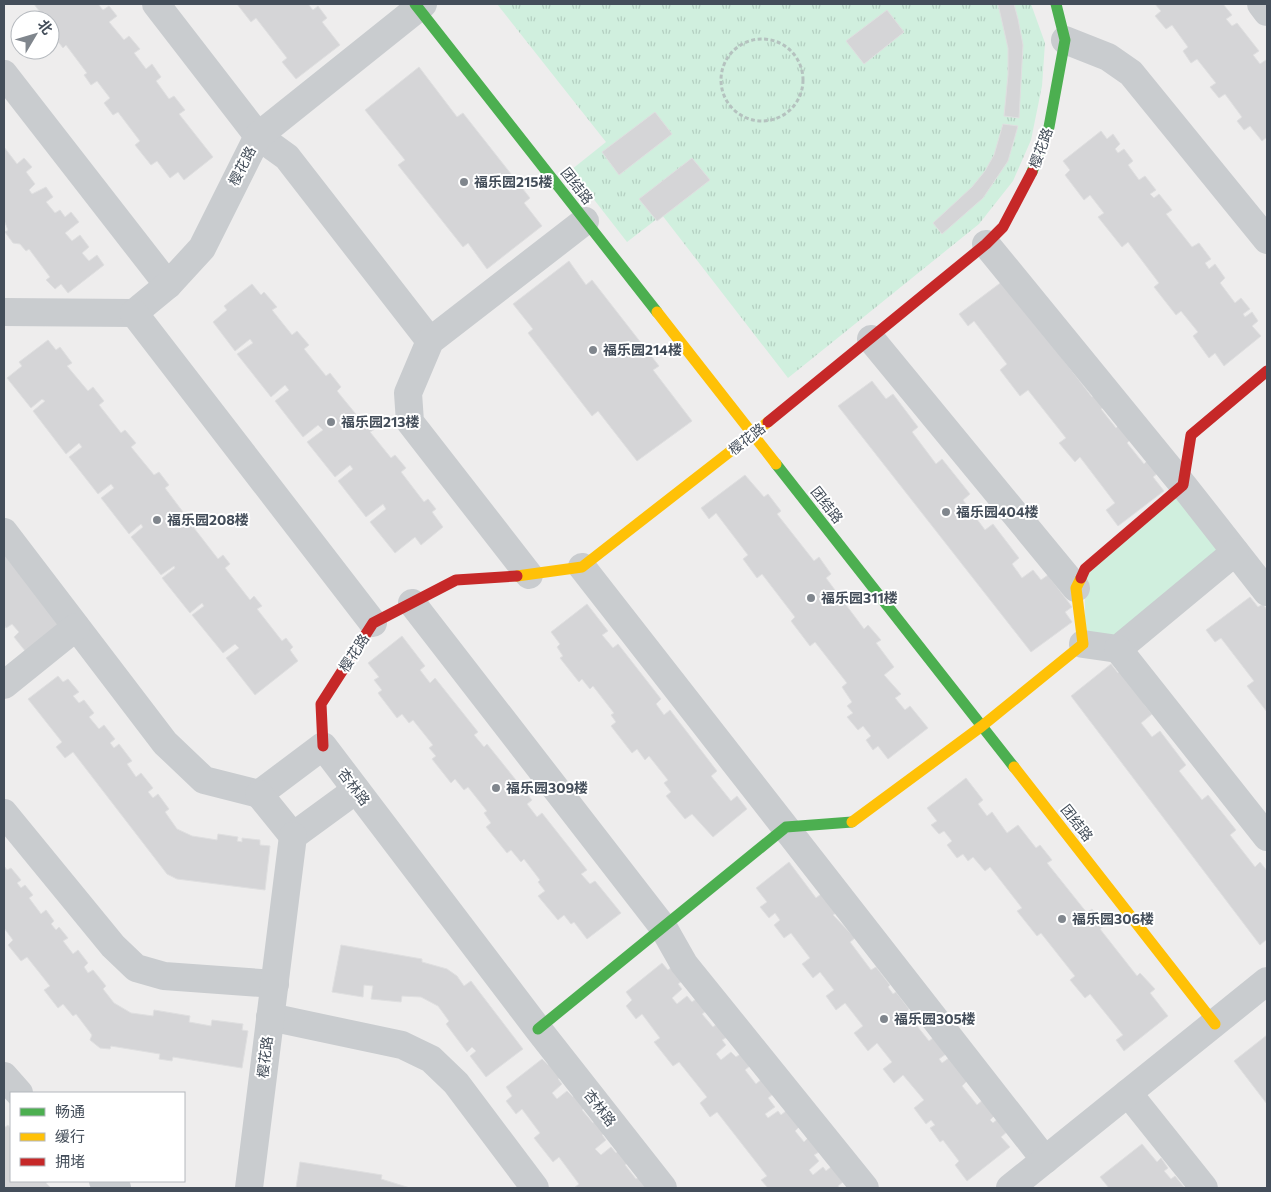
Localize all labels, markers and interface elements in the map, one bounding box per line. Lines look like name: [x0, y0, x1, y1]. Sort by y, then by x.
north arrow: [10, 10, 60, 60]
text: 北: [35, 16, 57, 37]
street label: 樱花路: [1025, 125, 1056, 170]
street label: 樱花路: [224, 143, 259, 188]
street label: 团结路: [558, 164, 597, 207]
place label: 福乐园215楼: [474, 173, 552, 190]
marker: 福乐园215楼: [458, 176, 470, 188]
place label: 福乐园214楼: [603, 341, 682, 358]
marker: 福乐园214楼: [587, 344, 599, 356]
place label: 福乐园213楼: [341, 413, 419, 430]
marker: 福乐园213楼: [325, 416, 337, 428]
street label: 樱花路: [725, 419, 768, 458]
street label: 团结路: [808, 483, 847, 526]
place label: 福乐园404楼: [956, 503, 1038, 520]
marker: 福乐园404楼: [940, 506, 952, 518]
place label: 福乐园208楼: [167, 511, 249, 528]
marker: 福乐园208楼: [151, 514, 163, 526]
place label: 福乐园311楼: [821, 589, 898, 606]
marker: 福乐园311楼: [805, 592, 817, 604]
street label: 樱花路: [335, 630, 372, 675]
street label: 杏林路: [335, 765, 374, 809]
place label: 福乐园309楼: [506, 779, 588, 796]
marker: 福乐园309楼: [490, 782, 502, 794]
street label: 团结路: [1058, 801, 1097, 844]
place label: 福乐园306楼: [1072, 910, 1154, 927]
marker: 福乐园306楼: [1056, 913, 1068, 925]
place label: 福乐园305楼: [894, 1010, 976, 1027]
marker: 福乐园305楼: [878, 1013, 890, 1025]
street label: 樱花路: [254, 1035, 275, 1079]
street label: 杏林路: [581, 1086, 620, 1129]
legend: [10, 1092, 185, 1182]
text: 畅通: [55, 1102, 85, 1120]
text: 缓行: [55, 1127, 85, 1145]
text: 拥堵: [55, 1152, 85, 1170]

